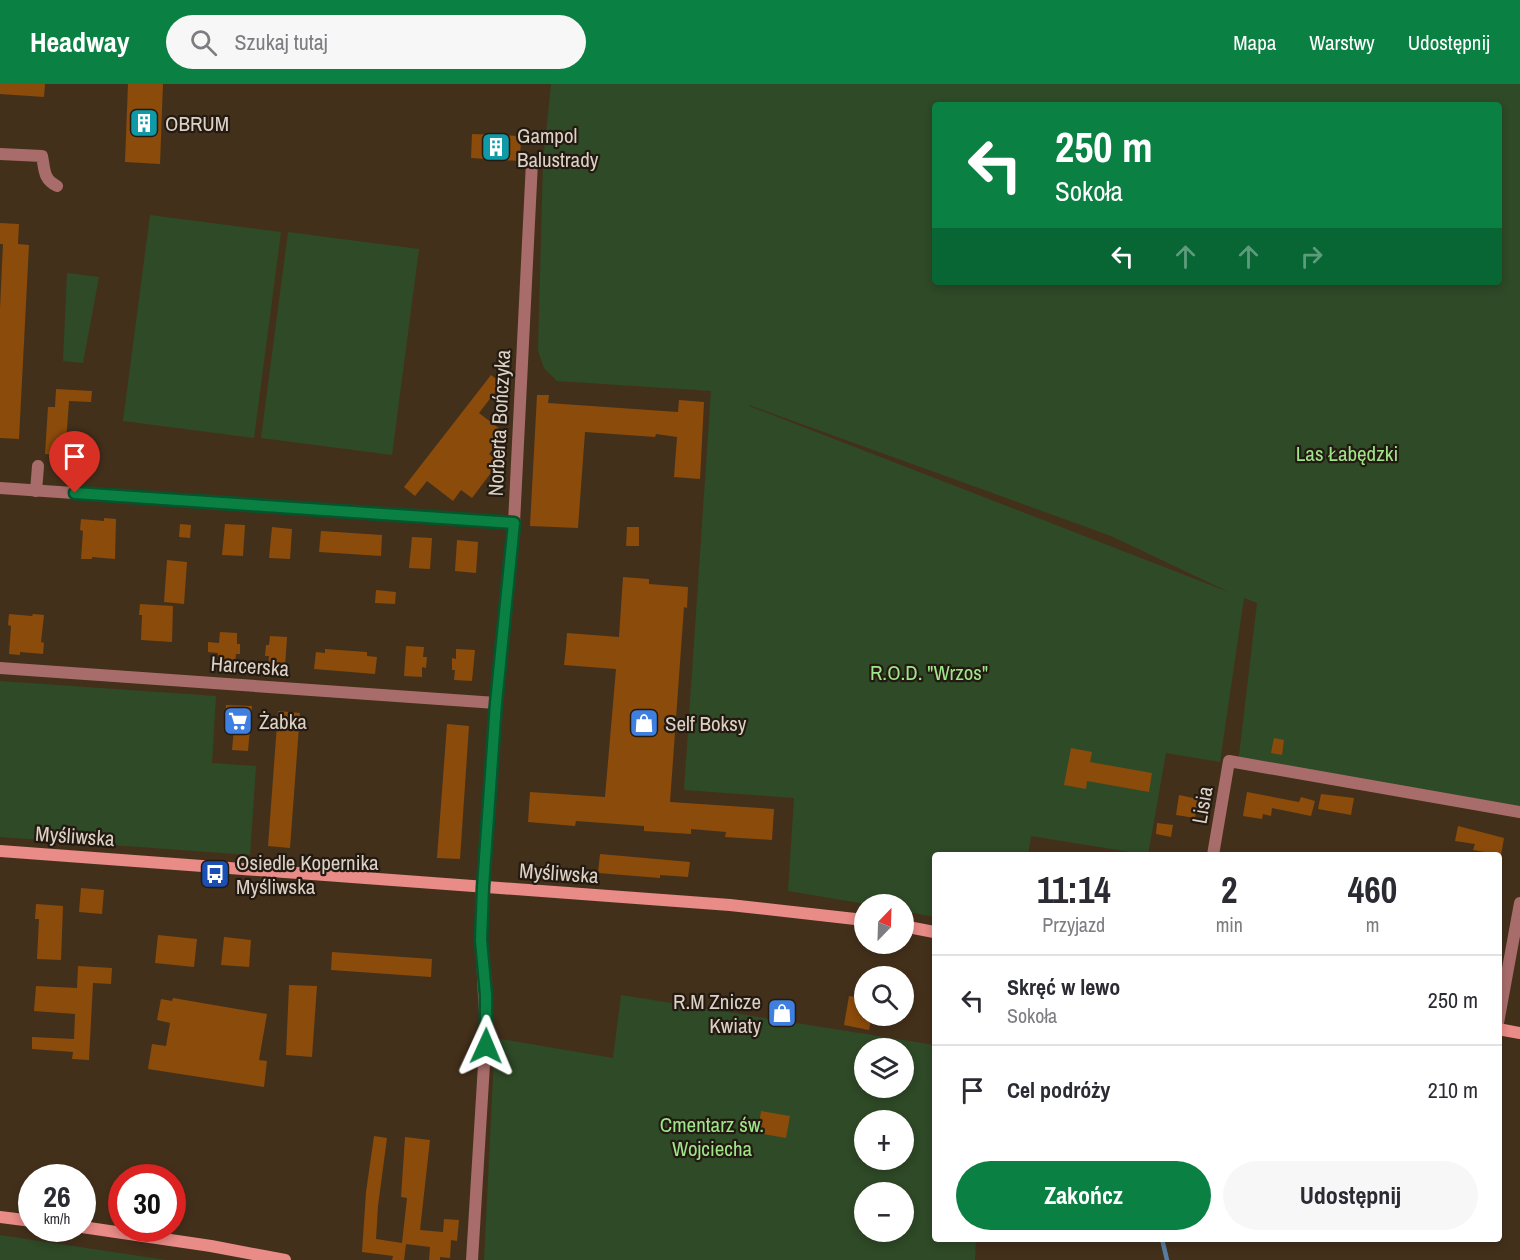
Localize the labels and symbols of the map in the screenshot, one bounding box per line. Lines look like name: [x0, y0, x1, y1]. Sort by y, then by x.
building icon: OBRUM: [128, 107, 160, 139]
place label: OBRUM: [165, 109, 229, 138]
place label: Gampol Balustrady: [517, 121, 599, 174]
building icon: Gampol Balustrady: [480, 131, 512, 163]
street label: Norberta Bończyka: [481, 349, 517, 497]
pin: [49, 431, 100, 493]
park label: Las Łabędzki: [1296, 439, 1398, 468]
street label: Harcerska: [210, 649, 291, 683]
park label: R.O.D. "Wrzos": [870, 658, 988, 687]
supermarket icon: Żabka: [222, 705, 254, 737]
place label: Żabka: [259, 707, 307, 736]
shop icon: Self Boksy: [628, 707, 660, 739]
place label: Self Boksy: [665, 709, 747, 738]
street label: Lisia: [1184, 784, 1220, 826]
street label: Myśliwska: [34, 819, 116, 853]
place label: Osiedle Kopernika Myśliwska: [236, 848, 379, 901]
street label: Myśliwska: [518, 856, 600, 890]
bus stop icon: Osiedle Kopernika Myśliwska: [199, 858, 231, 890]
north arrow: [854, 894, 914, 954]
place label: R.M Znicze Kwiaty: [673, 987, 761, 1040]
shop icon: R.M Znicze Kwiaty: [766, 997, 798, 1029]
position arrow: [454, 1014, 518, 1078]
park label: Cmentarz św. Wojciecha: [660, 1110, 764, 1163]
speed limit sign: 30: [108, 1164, 186, 1242]

